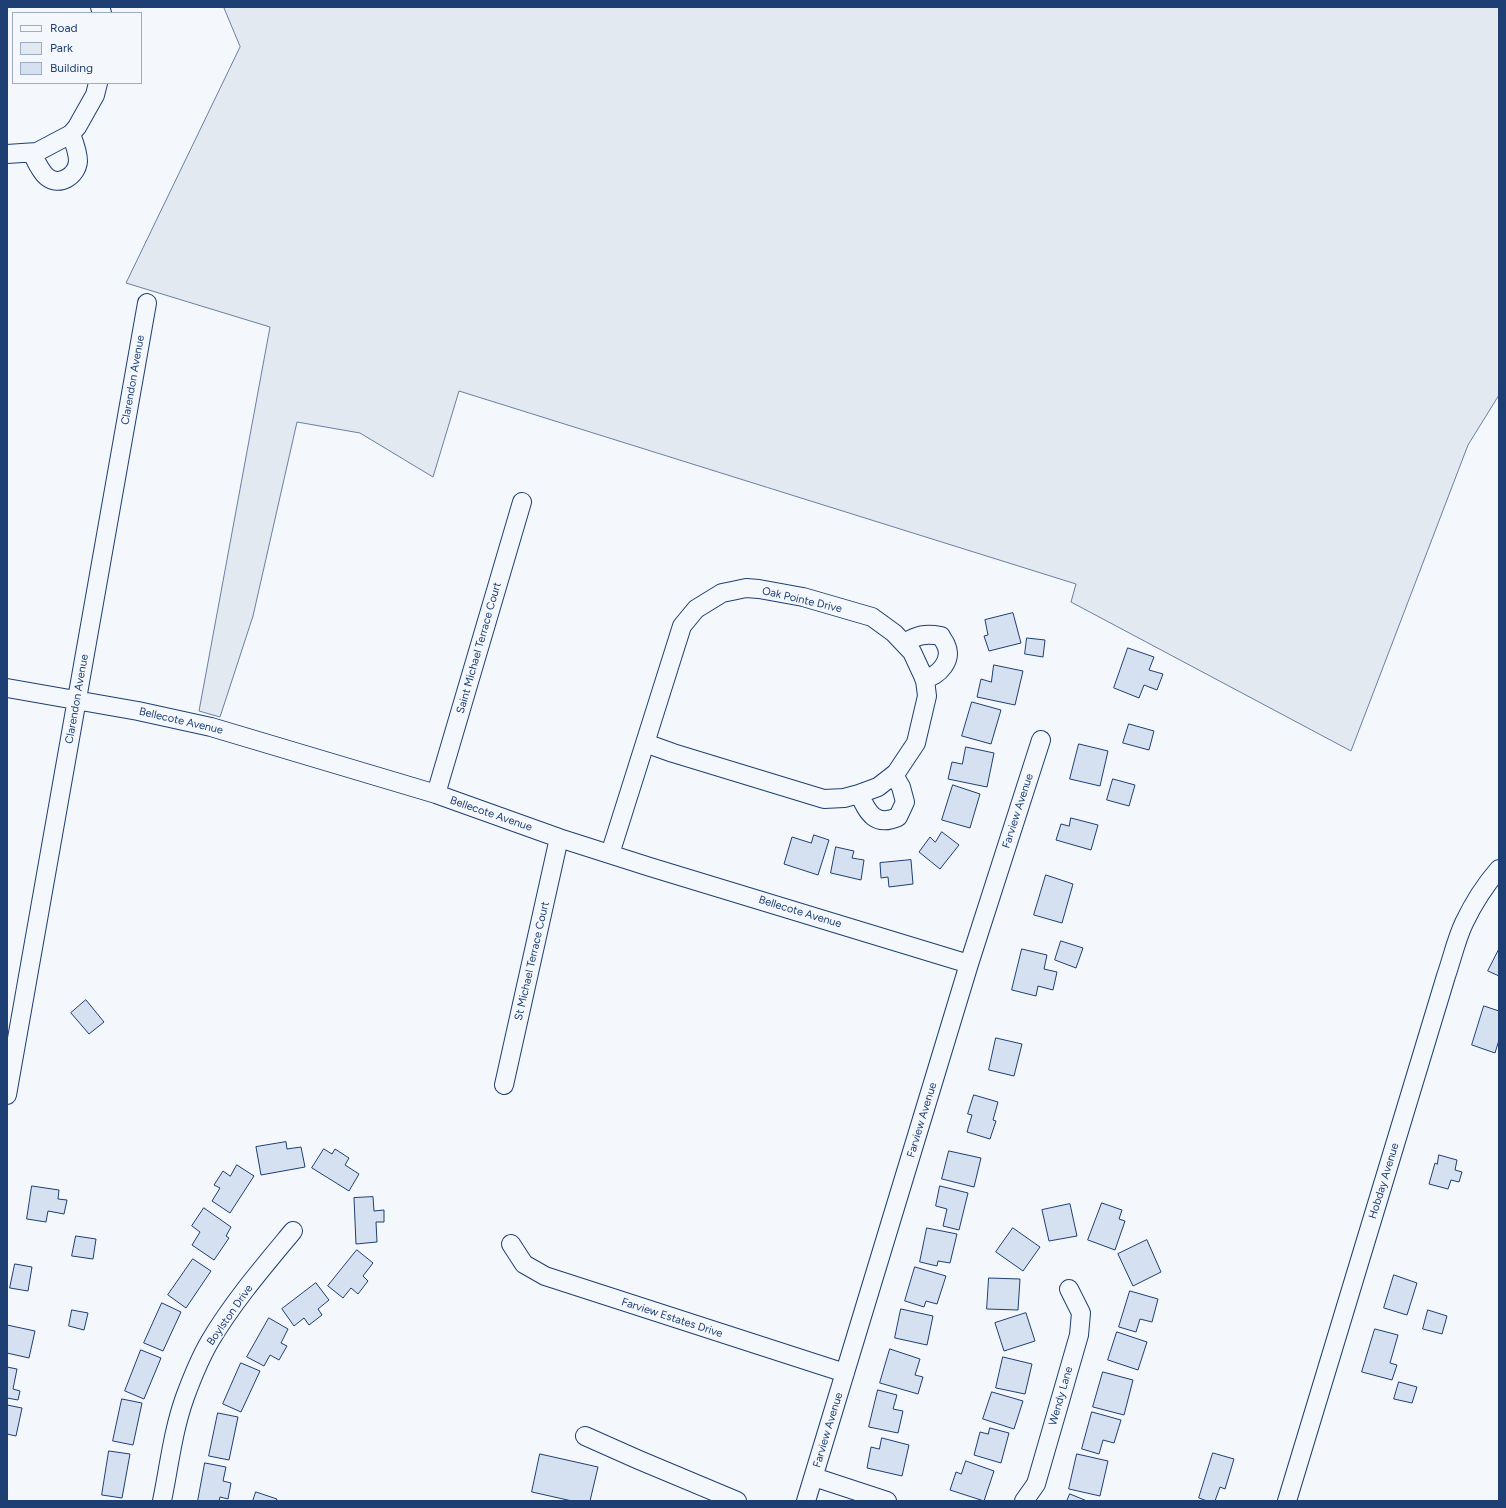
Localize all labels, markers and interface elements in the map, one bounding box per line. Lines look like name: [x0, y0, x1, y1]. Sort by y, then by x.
legend: [12, 12, 142, 84]
text: Road: [50, 21, 78, 35]
text: Park: [50, 41, 73, 55]
text: Building: [50, 61, 93, 75]
street label: Clarendon Avenue: [119, 334, 147, 426]
street label: Saint Michael Terrace Court: [454, 581, 504, 715]
street label: Oak Pointe Drive: [761, 584, 843, 616]
street label: Clarendon Avenue: [63, 653, 91, 745]
street label: Bellecote Avenue: [138, 705, 224, 737]
street label: Farview Avenue: [1000, 772, 1036, 850]
street label: Bellecote Avenue: [448, 794, 534, 834]
street label: Bellecote Avenue: [757, 893, 843, 931]
street label: St Michael Terrace Court: [512, 900, 552, 1022]
street label: Farview Avenue: [904, 1081, 940, 1159]
street label: Hobday Avenue: [1366, 1141, 1402, 1221]
street label: Boylston Drive: [204, 1282, 256, 1348]
street label: Farview Estates Drive: [620, 1295, 724, 1341]
street label: Wendy Lane: [1046, 1365, 1076, 1427]
street label: Farview Avenue: [810, 1391, 846, 1469]

